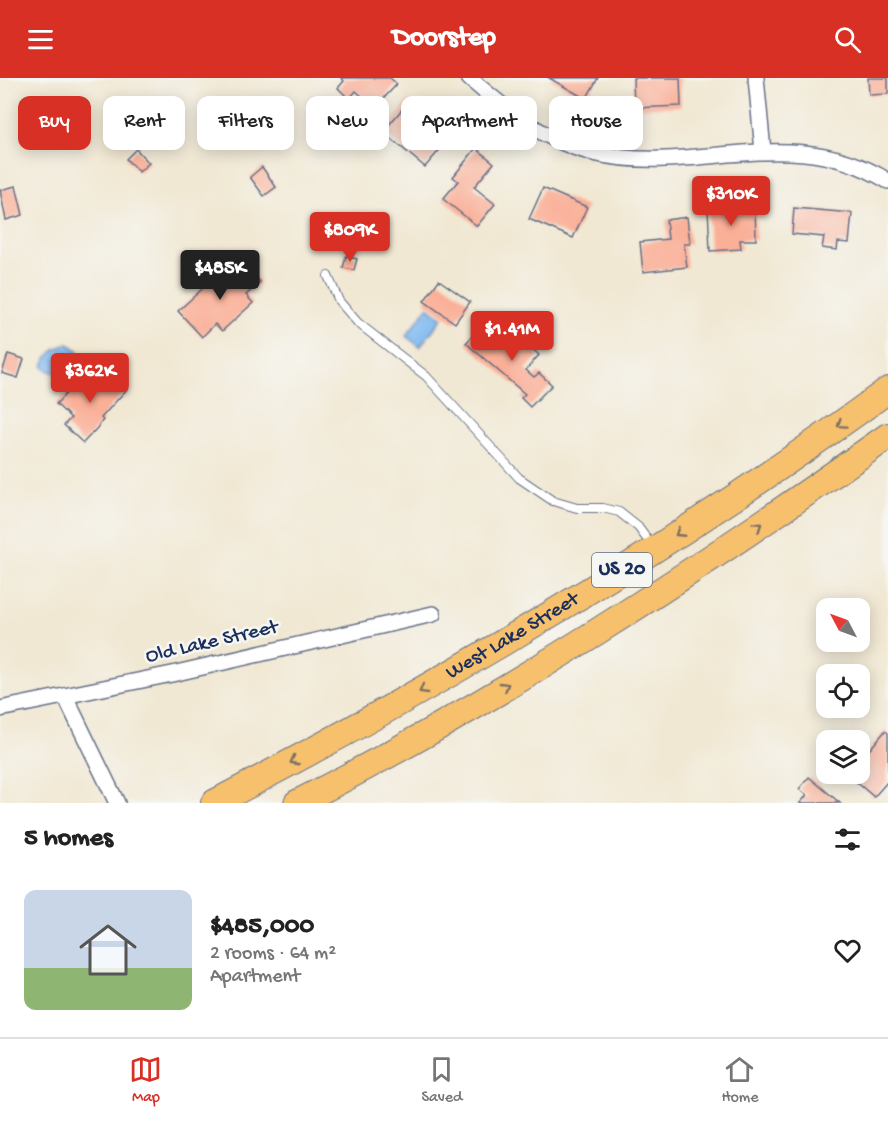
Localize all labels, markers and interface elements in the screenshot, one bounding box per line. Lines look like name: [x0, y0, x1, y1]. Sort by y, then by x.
icon: menu: [24, 23, 57, 56]
text: Doorstep: [392, 23, 496, 55]
icon: search: [831, 23, 864, 56]
chip: Buy: [18, 96, 91, 150]
chip: Rent: [103, 96, 185, 150]
chip: Filters: [197, 96, 294, 150]
chip: New: [306, 96, 389, 150]
chip: Apartment: [401, 96, 537, 150]
chip: House: [549, 96, 643, 150]
pin: $310K: [689, 176, 773, 227]
text: $310K: [706, 184, 756, 207]
pin: $809K: [308, 212, 392, 263]
text: $809K: [324, 220, 376, 243]
pin: $485K: [178, 250, 262, 301]
text: $485K: [195, 258, 245, 281]
pin: $1.41M: [463, 311, 561, 362]
text: $1.41M: [485, 319, 539, 342]
pin: $362K: [48, 353, 132, 404]
text: $362K: [65, 361, 115, 384]
one-way arrow: [836, 417, 847, 428]
one-way arrow: [752, 522, 763, 533]
one-way arrow: [675, 526, 686, 537]
road number: US 20: [592, 553, 652, 587]
street label: West Lake Street: [442, 586, 586, 686]
north arrow: [816, 598, 870, 652]
map controls: [816, 598, 870, 784]
street label: Old Lake Street: [143, 615, 283, 670]
button: locate: [816, 664, 870, 718]
one-way arrow: [499, 682, 509, 694]
one-way arrow: [419, 683, 430, 694]
button: layers: [816, 730, 870, 784]
one-way arrow: [290, 754, 300, 765]
icon: filters: [831, 823, 864, 856]
text: 5 homes: [24, 824, 113, 855]
text: $485,000: [210, 912, 314, 943]
icon: home: [72, 914, 144, 986]
icon: heart: [831, 934, 864, 967]
text: 2 rooms · 64 m²: [210, 943, 336, 966]
text: Apartment: [210, 966, 300, 989]
tab: Map: [129, 1053, 162, 1108]
tab: Saved: [421, 1053, 462, 1108]
tab: Home: [721, 1053, 758, 1108]

